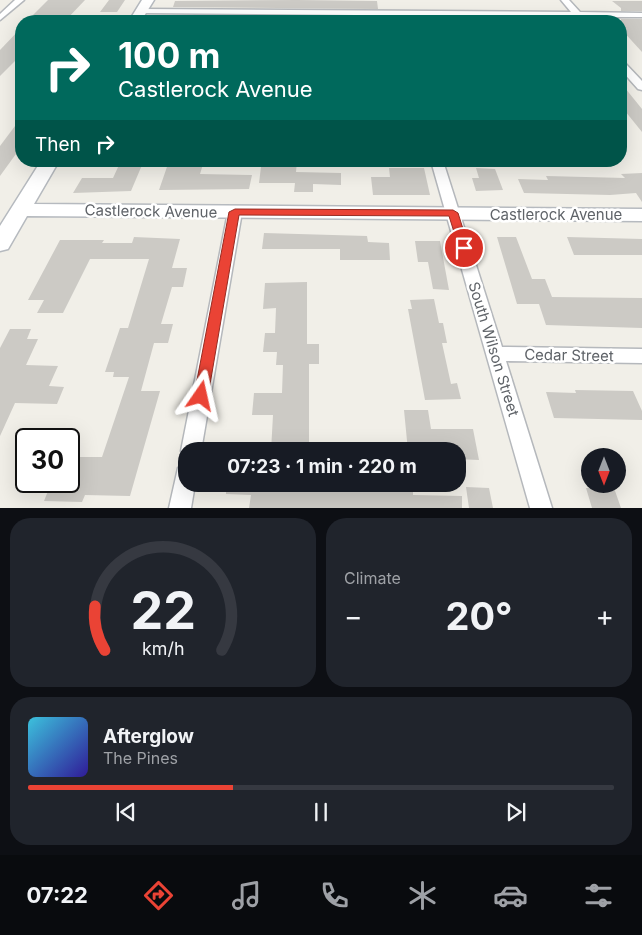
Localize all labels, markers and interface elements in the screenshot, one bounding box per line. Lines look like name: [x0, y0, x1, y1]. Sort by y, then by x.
text: 100 m: [118, 34, 221, 76]
icon: right: [35, 35, 100, 100]
text: Castlerock Avenue: [118, 76, 313, 102]
icon: right: [91, 130, 119, 158]
text: Then: [35, 133, 81, 156]
street label: Castlerock Avenue: [85, 200, 217, 222]
street label: Castlerock Avenue: [490, 205, 622, 224]
pin: [443, 227, 485, 269]
icon: arrive: [450, 234, 478, 262]
street label: South Wilson Street: [464, 279, 524, 419]
street label: Cedar Street: [524, 345, 614, 365]
position arrow: [174, 369, 226, 421]
speed limit sign: 30: [15, 428, 80, 493]
north arrow: [581, 448, 626, 492]
map controls: [581, 448, 626, 493]
text: 07:23 · 1 min · 220 m: [227, 455, 417, 478]
text: Climate: [344, 568, 401, 588]
text: 22: [130, 579, 196, 642]
text: 20°: [445, 593, 513, 639]
text: −: [344, 599, 363, 633]
text: +: [595, 599, 614, 633]
text: km/h: [142, 638, 184, 659]
text: Afterglow: [103, 725, 194, 748]
text: The Pines: [103, 748, 178, 768]
icon: previous: [112, 798, 140, 826]
icon: pause: [307, 798, 335, 826]
icon: next: [502, 798, 530, 826]
icon: directions: [141, 878, 176, 913]
icon: music: [229, 878, 264, 913]
icon: phone: [317, 878, 352, 913]
icon: climate: [405, 878, 440, 913]
icon: car: [493, 878, 528, 913]
icon: filters: [581, 878, 616, 913]
text: 07:22: [26, 882, 88, 908]

